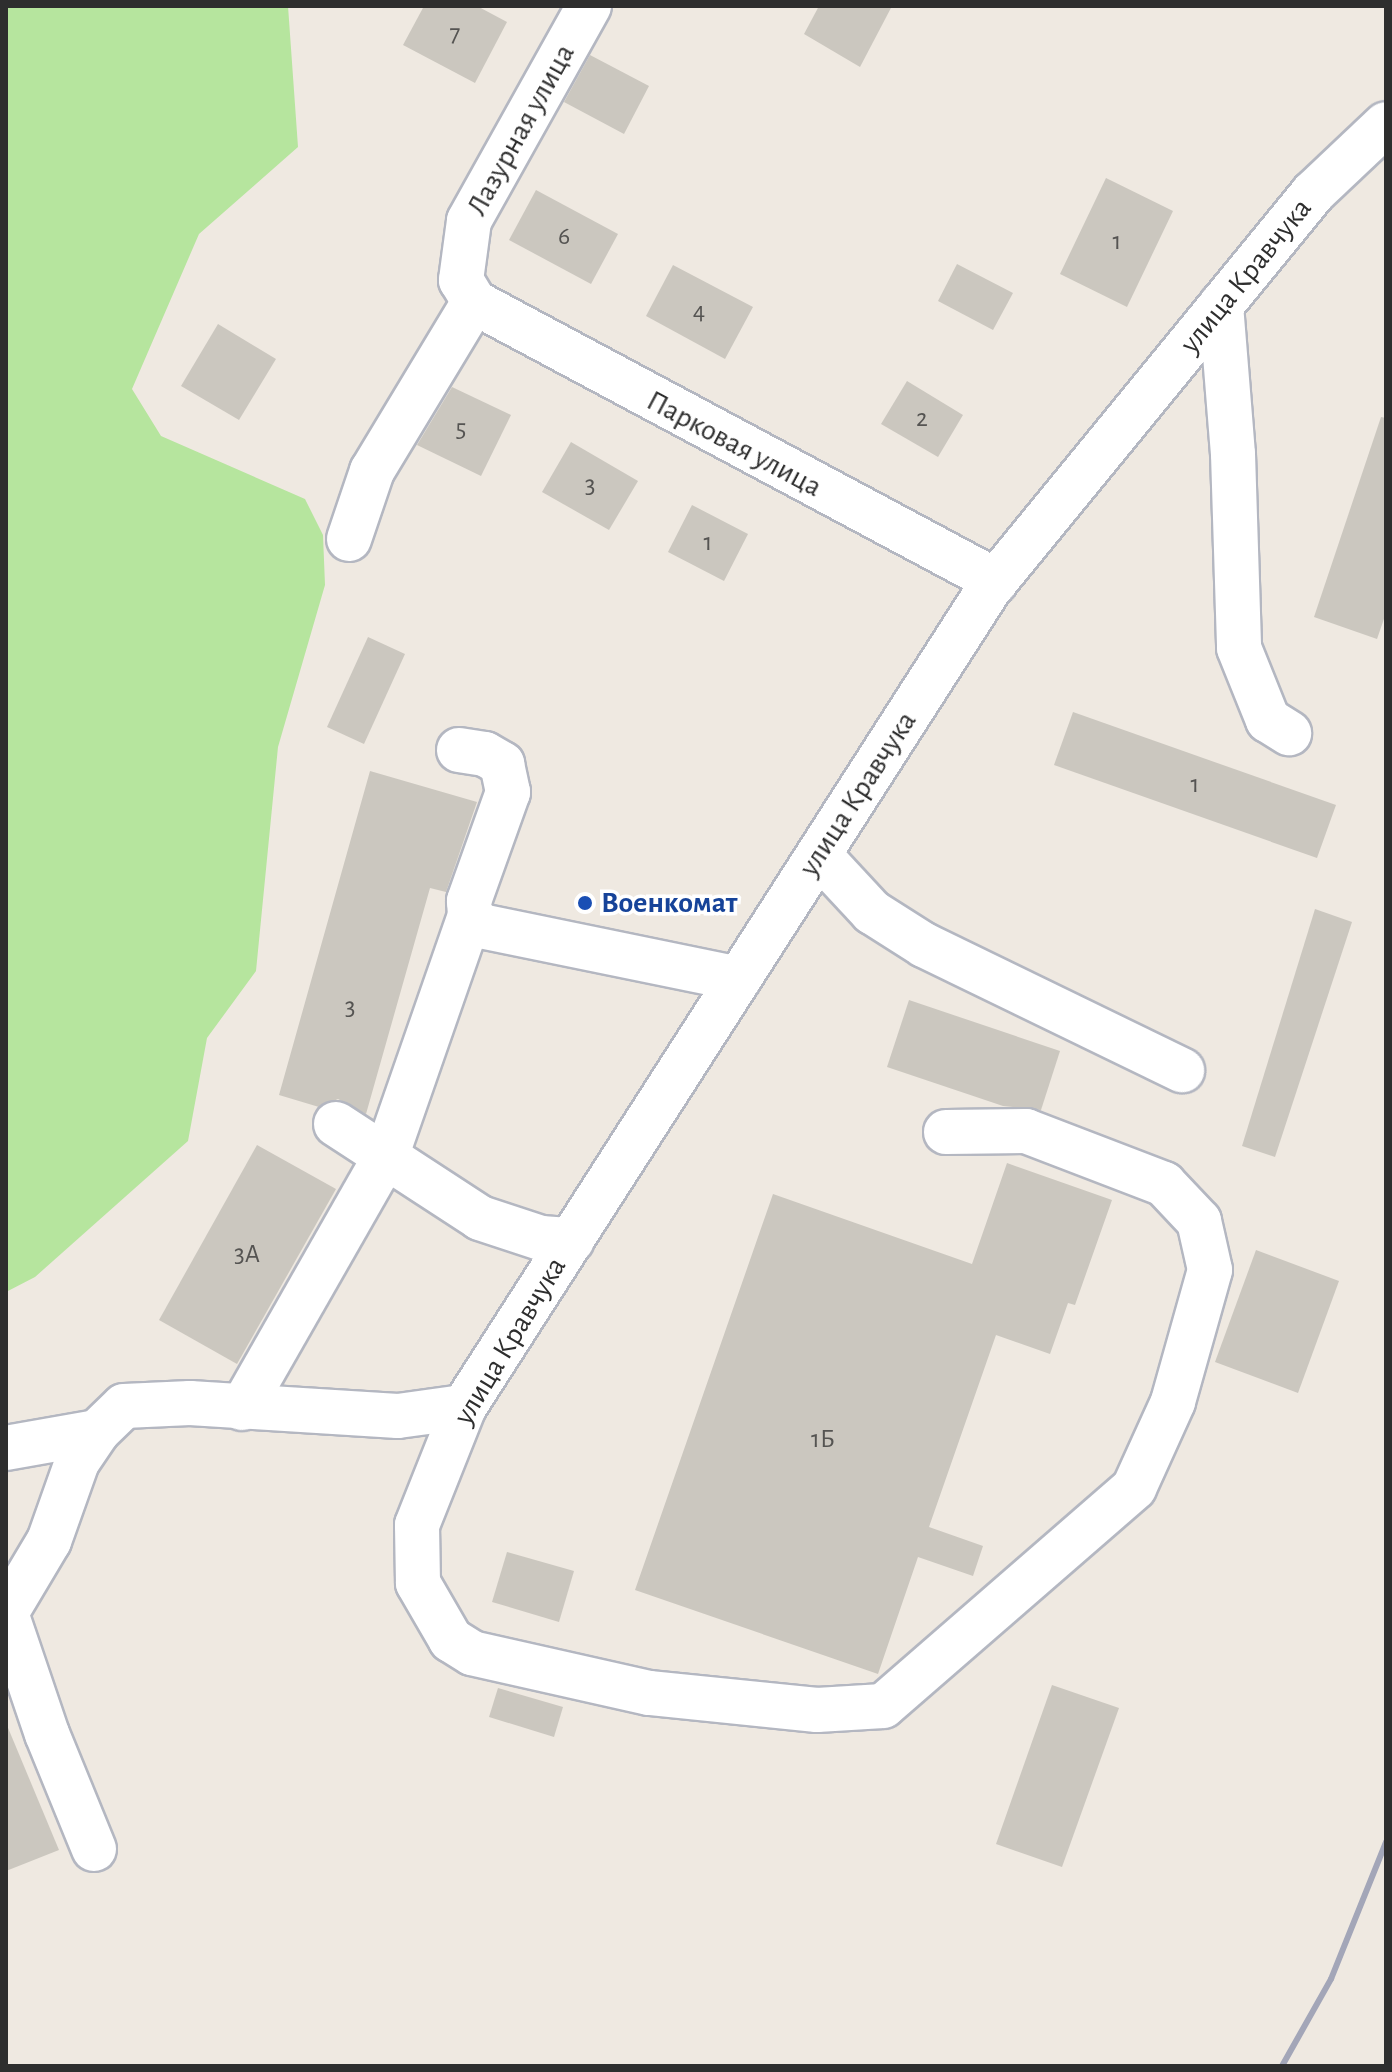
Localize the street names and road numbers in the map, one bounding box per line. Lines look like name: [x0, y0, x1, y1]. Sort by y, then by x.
street label: Лазурная улица: [459, 38, 583, 222]
street label: улица Кравчука: [1172, 191, 1320, 361]
street label: Парковая улица: [640, 383, 828, 505]
street label: улица Кравчука: [791, 705, 925, 883]
street label: улица Кравчука: [446, 1251, 574, 1431]

